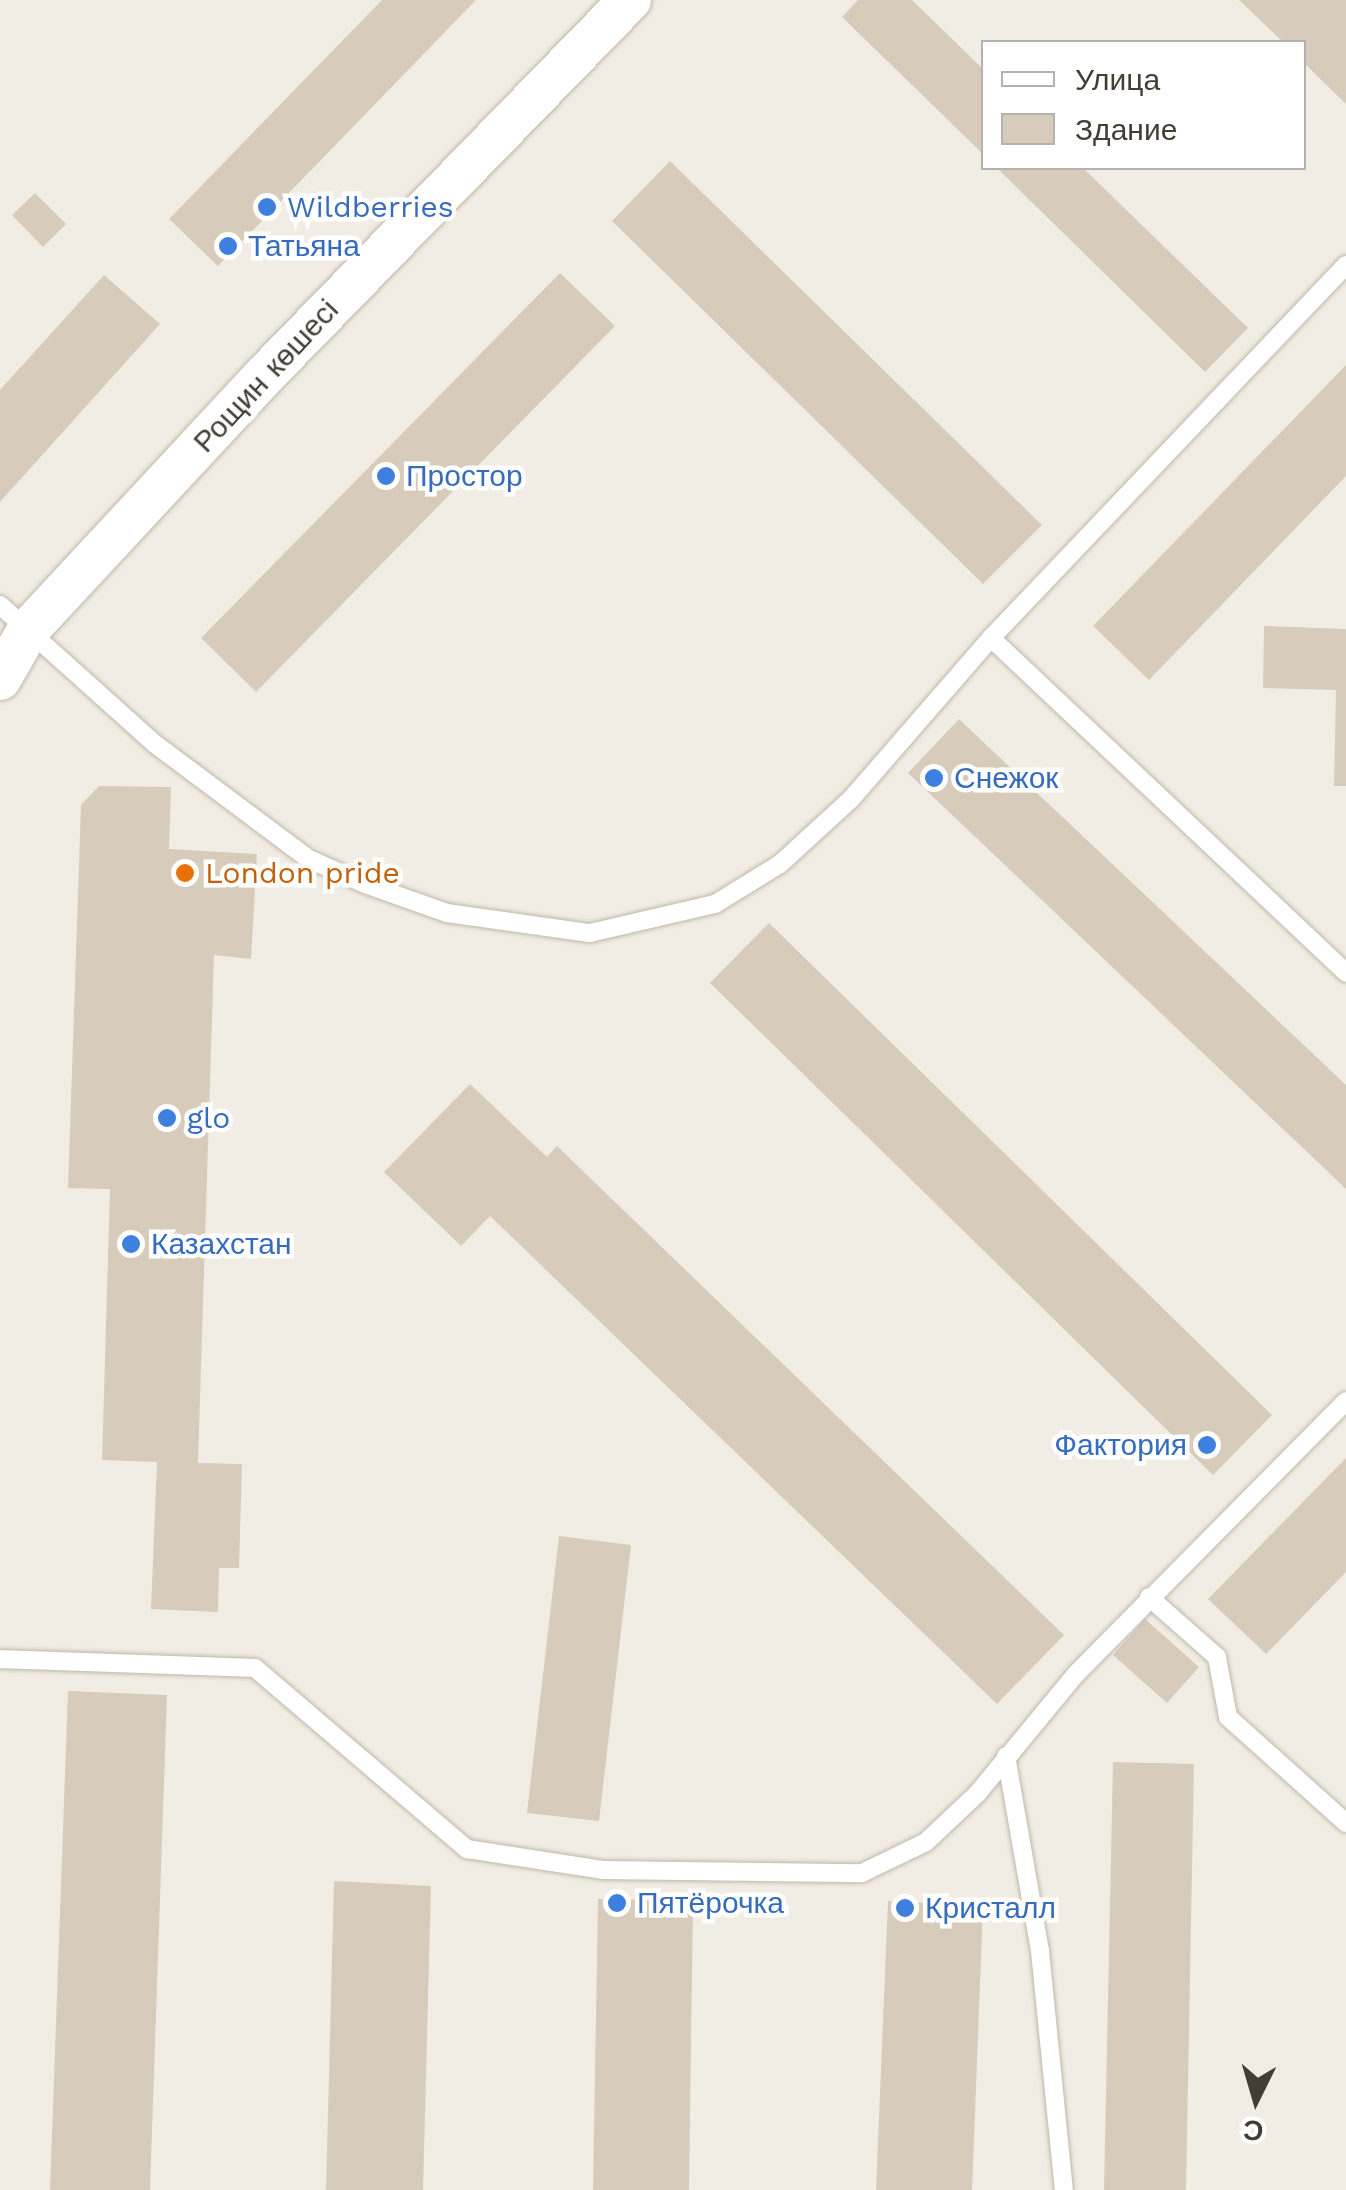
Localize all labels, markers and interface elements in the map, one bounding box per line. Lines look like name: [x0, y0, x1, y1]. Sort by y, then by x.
legend: [981, 40, 1306, 170]
text: Улица: [1075, 62, 1160, 97]
text: Здание: [1075, 112, 1177, 147]
place label: Wildberries: [287, 189, 453, 225]
marker: Wildberries: [256, 196, 278, 218]
place label: Татьяна: [248, 228, 360, 264]
marker: Татьяна: [217, 235, 239, 257]
street label: Рощин көшесі: [186, 292, 346, 460]
place label: Простор: [406, 458, 523, 494]
marker: Простор: [375, 465, 397, 487]
place label: Снежок: [954, 760, 1058, 796]
marker: Снежок: [923, 767, 945, 789]
place label: London pride: [205, 855, 400, 891]
marker: London pride: [174, 862, 196, 884]
place label: glo: [187, 1100, 230, 1136]
marker: glo: [156, 1107, 178, 1129]
place label: Казахстан: [151, 1226, 292, 1262]
marker: Казахстан: [120, 1233, 142, 1255]
place label: Фактория: [1054, 1427, 1187, 1463]
marker: Фактория: [1196, 1434, 1218, 1456]
place label: Пятёрочка: [637, 1885, 784, 1921]
place label: Кристалл: [925, 1890, 1056, 1926]
marker: Пятёрочка: [606, 1892, 628, 1914]
marker: Кристалл: [894, 1897, 916, 1919]
north arrow: [1206, 2050, 1306, 2150]
text: С: [1242, 2113, 1265, 2148]

